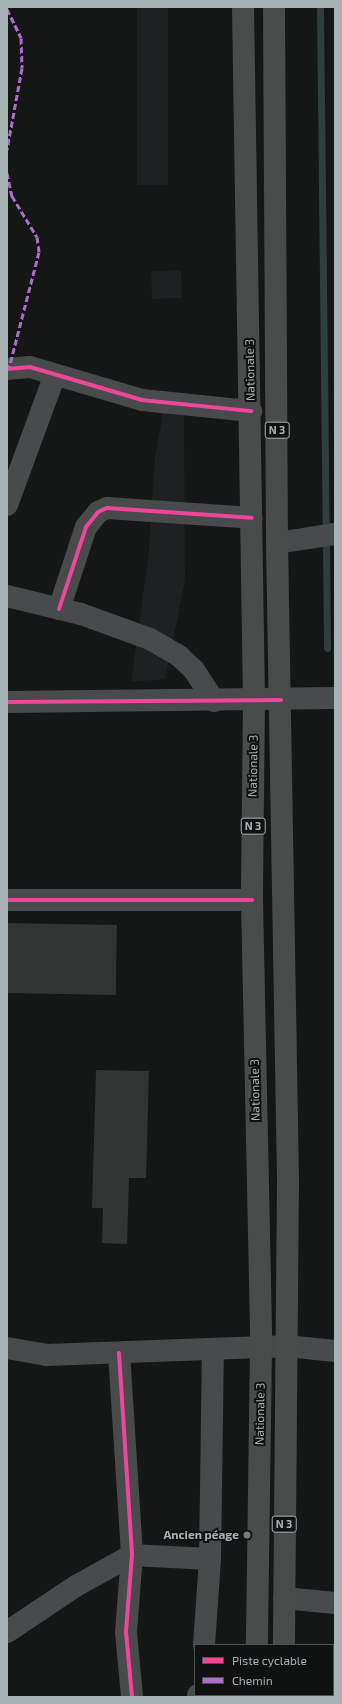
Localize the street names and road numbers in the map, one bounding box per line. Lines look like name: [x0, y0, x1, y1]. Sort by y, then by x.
street label: Nationale 3: [242, 339, 258, 401]
road number: N 3: [264, 421, 290, 439]
street label: Nationale 3: [245, 735, 261, 797]
road number: N 3: [240, 817, 266, 835]
street label: Nationale 3: [247, 1059, 263, 1121]
street label: Nationale 3: [252, 1383, 268, 1445]
road number: N 3: [271, 1515, 297, 1533]

